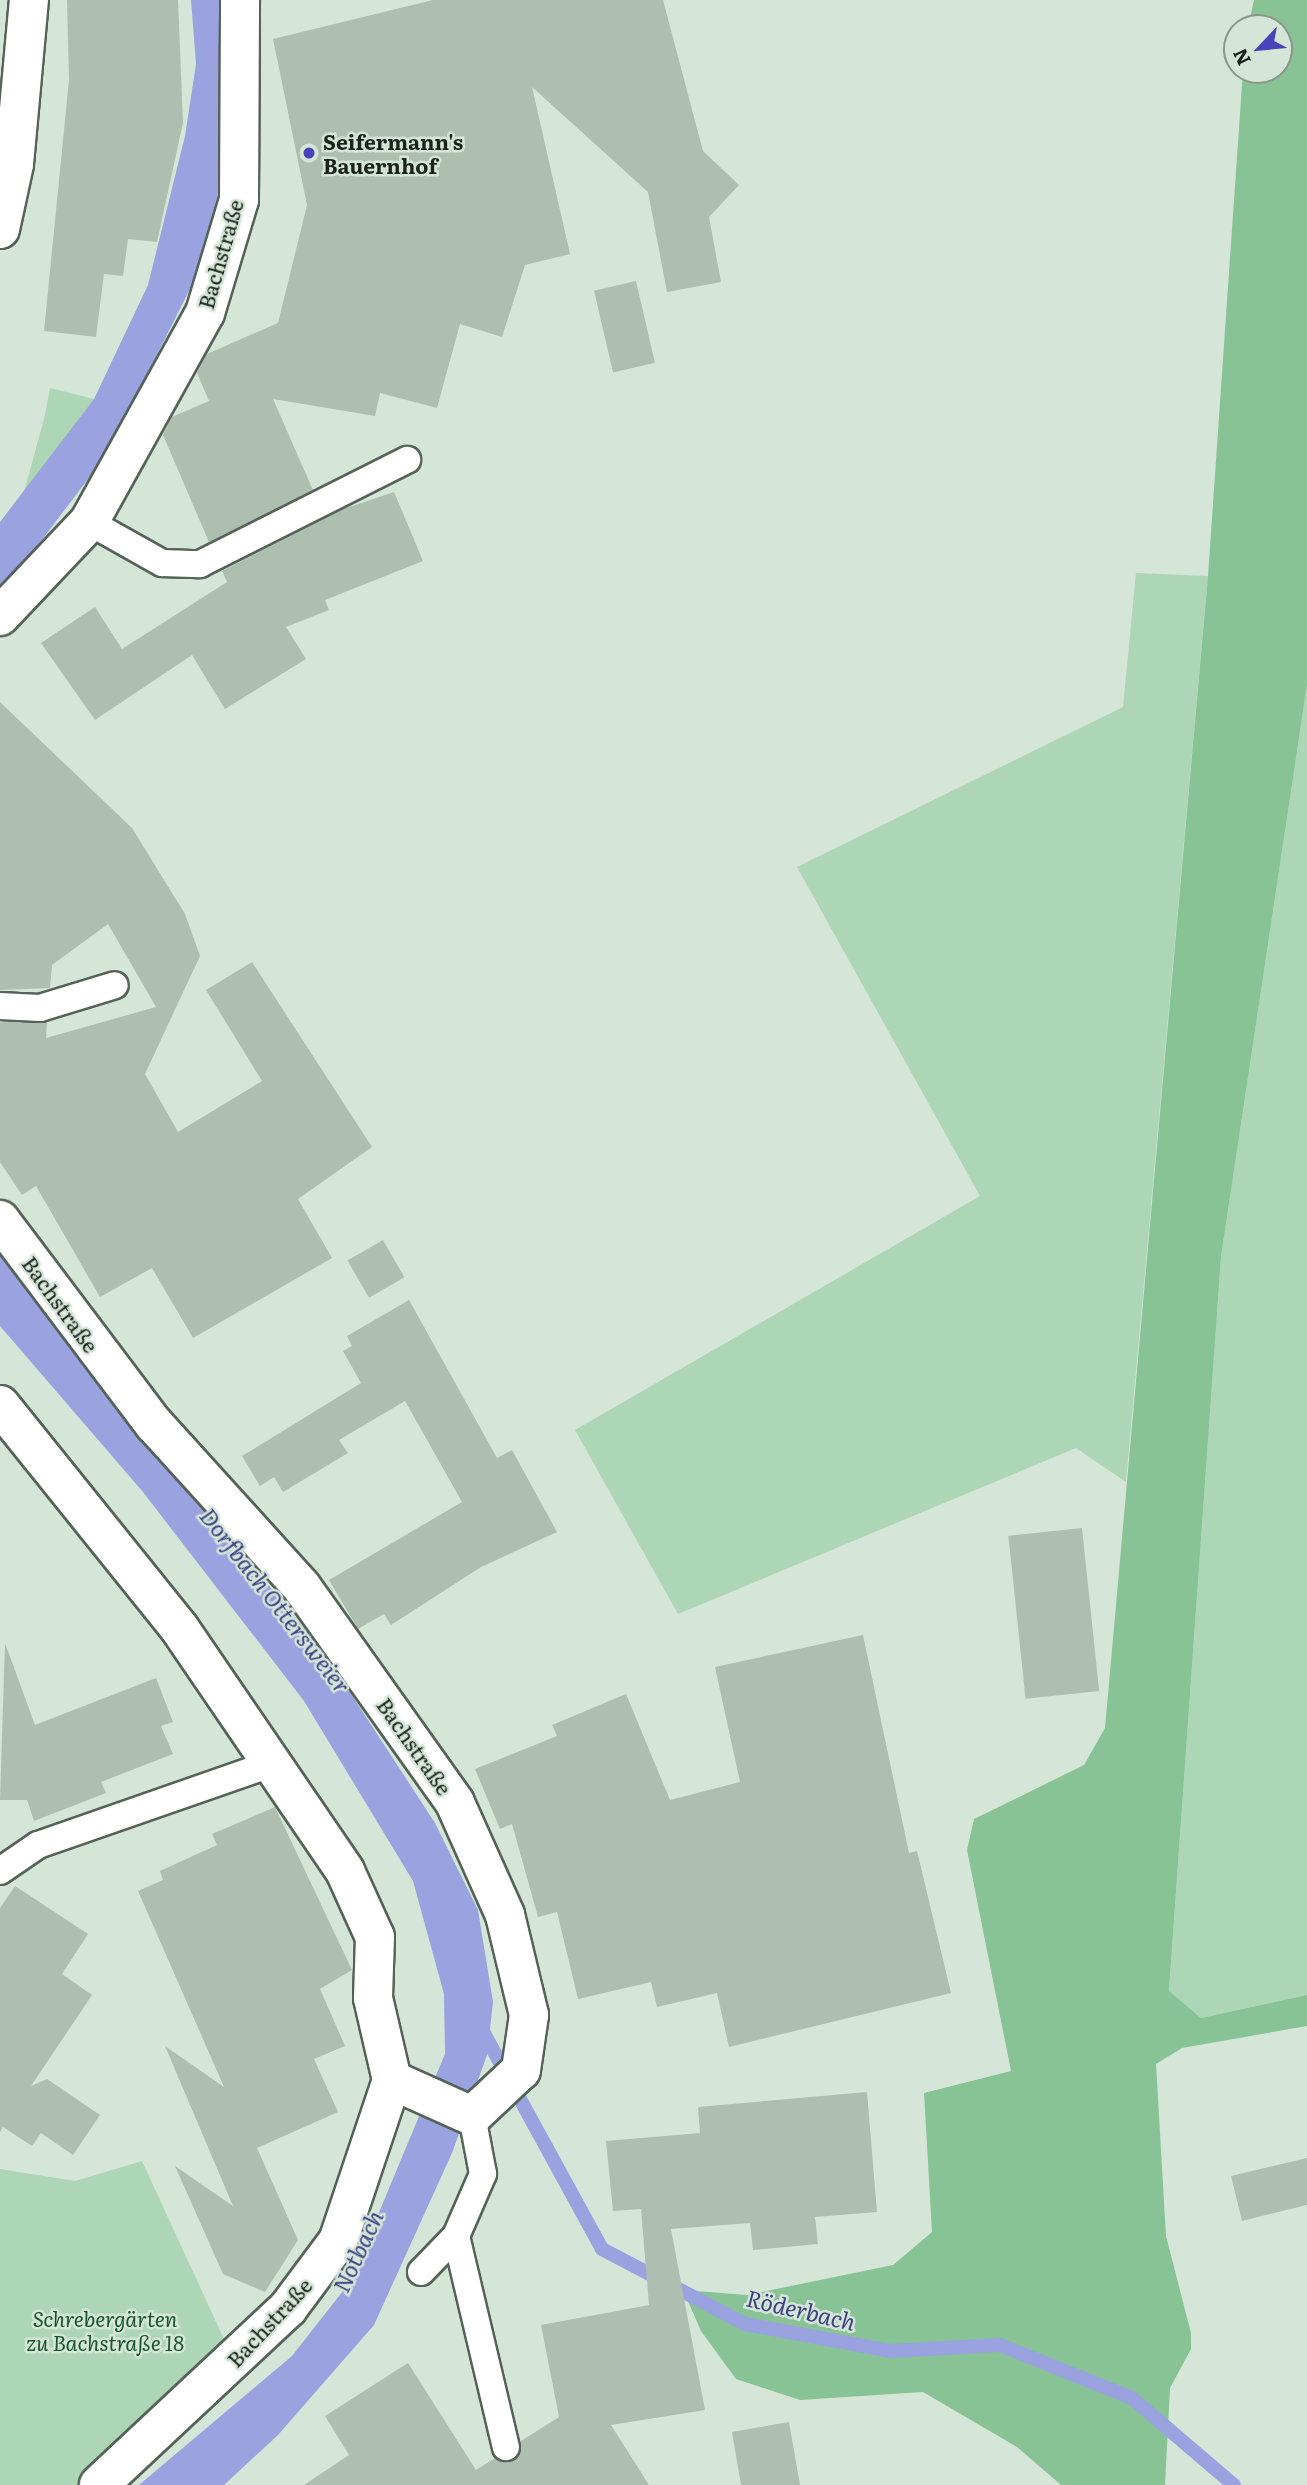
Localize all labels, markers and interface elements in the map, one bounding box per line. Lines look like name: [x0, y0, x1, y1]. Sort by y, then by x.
north arrow: [1223, 14, 1293, 84]
text: N: [1225, 44, 1257, 71]
place label: Seifermann's Bauernhof: [323, 128, 463, 178]
marker: Seifermann's Bauernhof: [301, 145, 317, 161]
street label: Bachstraße: [192, 196, 248, 312]
street label: Bachstraße: [18, 1251, 104, 1357]
water label: Dorfbach Ottersweier: [195, 1502, 357, 1698]
street label: Bachstraße: [372, 1693, 458, 1799]
water label: Notbach: [326, 2206, 388, 2296]
street label: Bachstraße: [221, 2272, 317, 2372]
water label: Röderbach: [744, 2283, 858, 2335]
park label: Schrebergärten zu Bachstraße 18: [26, 2305, 184, 2355]

